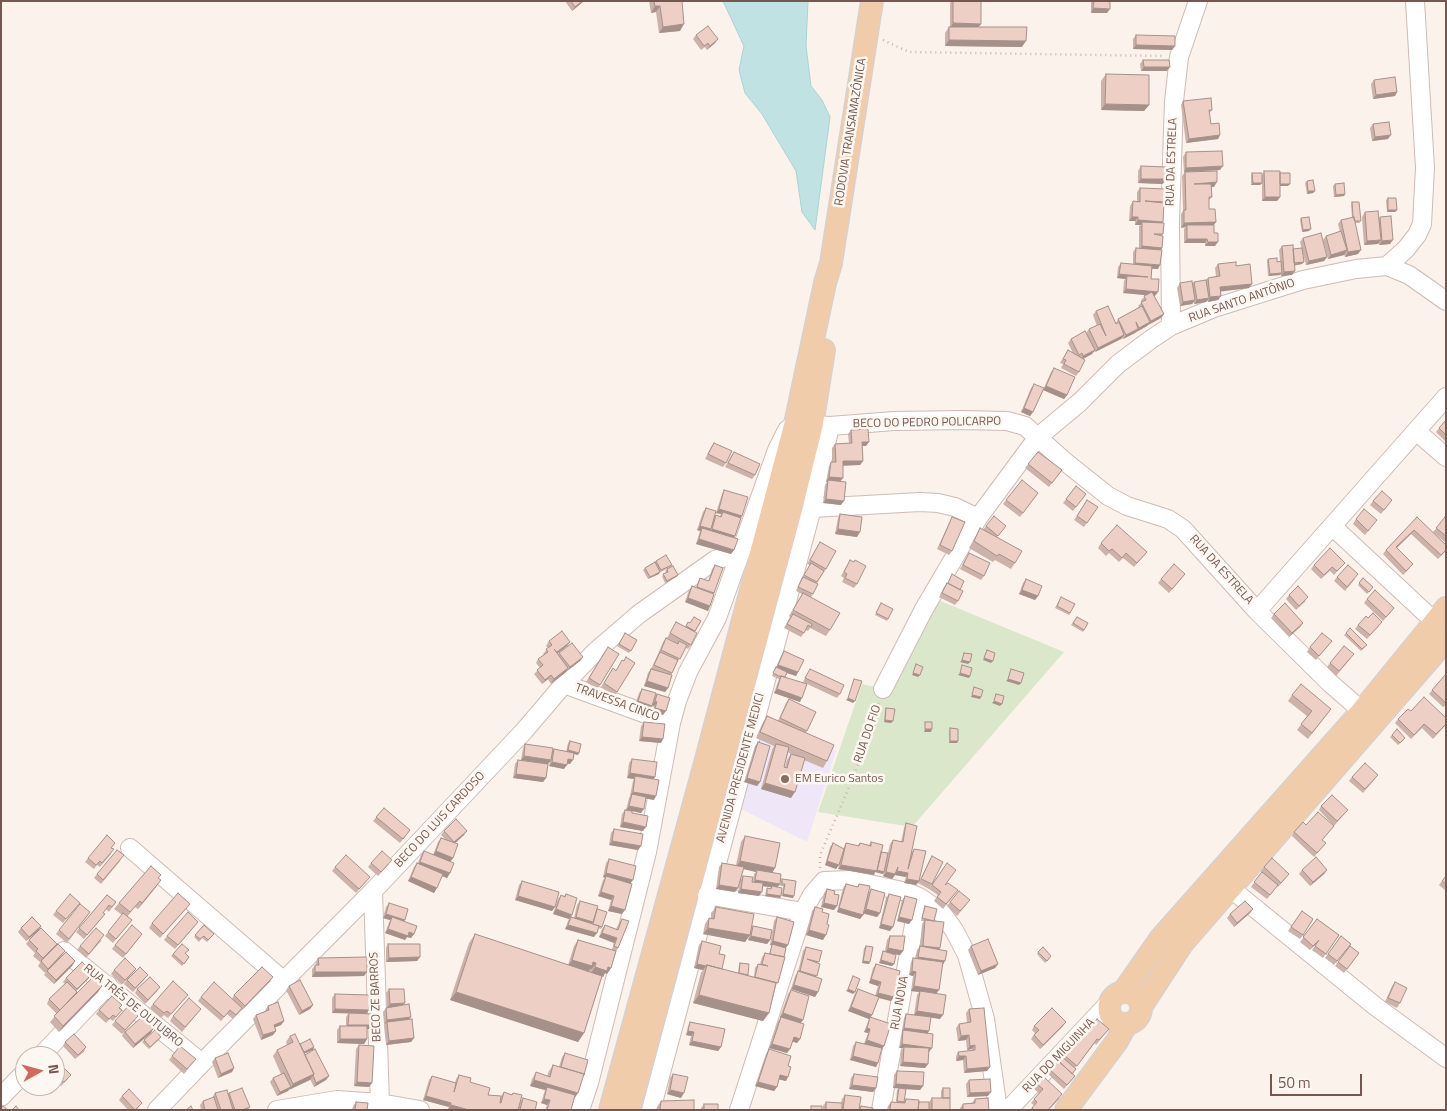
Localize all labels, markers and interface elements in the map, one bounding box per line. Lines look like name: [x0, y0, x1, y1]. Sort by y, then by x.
street label: RODOVIA TRANSAMAZÔNICA: [832, 57, 870, 207]
street label: RUA DA ESTRELA: [1163, 118, 1181, 206]
street label: RUA SANTO ANTÔNIO: [1187, 276, 1297, 326]
street label: BECO DO PEDRO POLICARPO: [853, 415, 1001, 431]
street label: RUA DA ESTRELA: [1186, 532, 1256, 608]
street label: TRAVESSA CINCO: [573, 681, 661, 725]
street label: AVENIDA PRESIDENTE MEDICI: [714, 692, 768, 844]
street label: RUA DO FIO: [851, 703, 885, 765]
street label: BECO DO LUIS CARDOSO: [392, 769, 488, 871]
place label: EM Eurico Santos: [795, 772, 883, 786]
marker: EM Eurico Santos: [779, 773, 791, 785]
street label: BECO ZE BARROS: [367, 952, 385, 1042]
street label: RUA TRÊS DE OUTUBRO: [80, 961, 186, 1051]
street label: RUA NOVA: [888, 975, 912, 1031]
street label: RUA DO MIGUINHA: [1020, 1016, 1098, 1096]
north arrow: [15, 1046, 65, 1096]
text: N: [43, 1063, 65, 1075]
scale bar: [1272, 1064, 1364, 1096]
text: 50 m: [1278, 1071, 1311, 1094]

